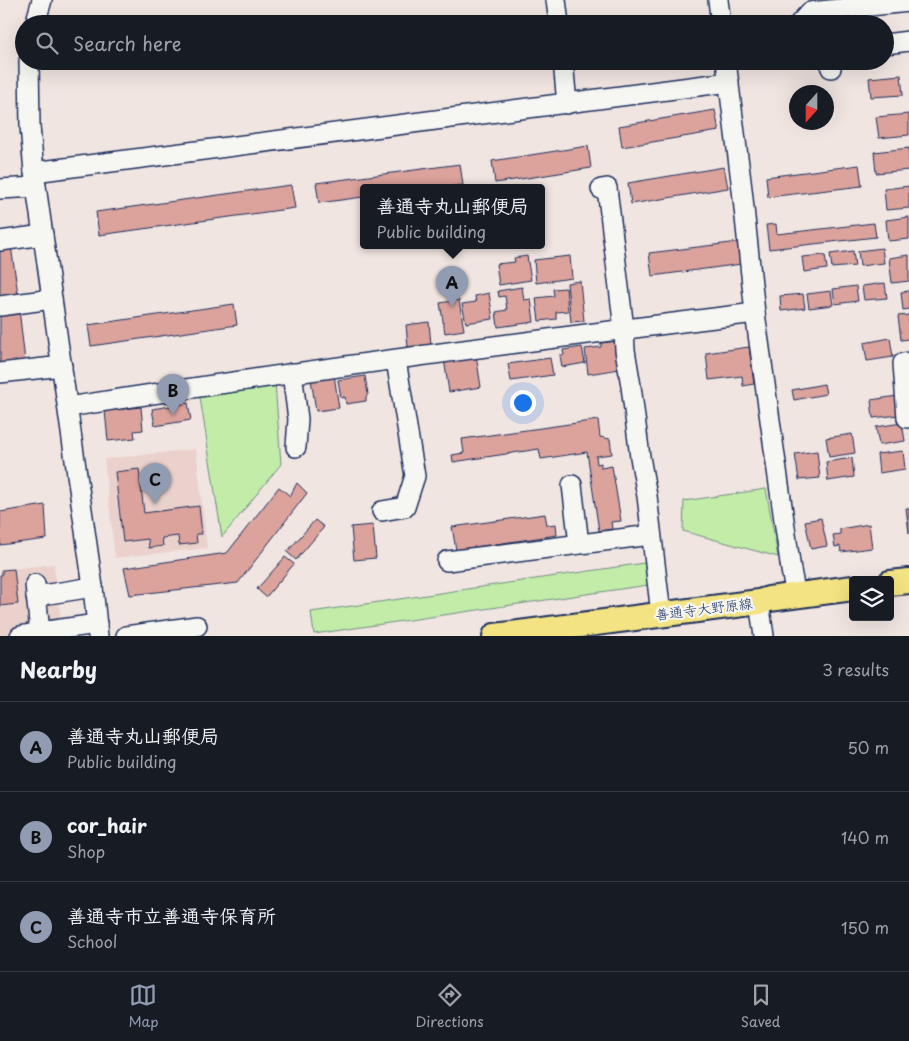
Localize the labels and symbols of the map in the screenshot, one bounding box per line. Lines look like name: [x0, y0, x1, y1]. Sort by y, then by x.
north arrow: [789, 85, 834, 130]
pin: A: [436, 266, 468, 307]
pin: B: [157, 374, 189, 415]
your location: [510, 390, 536, 416]
pin: C: [139, 463, 171, 504]
street label: 善通寺大野原線: [654, 592, 754, 625]

